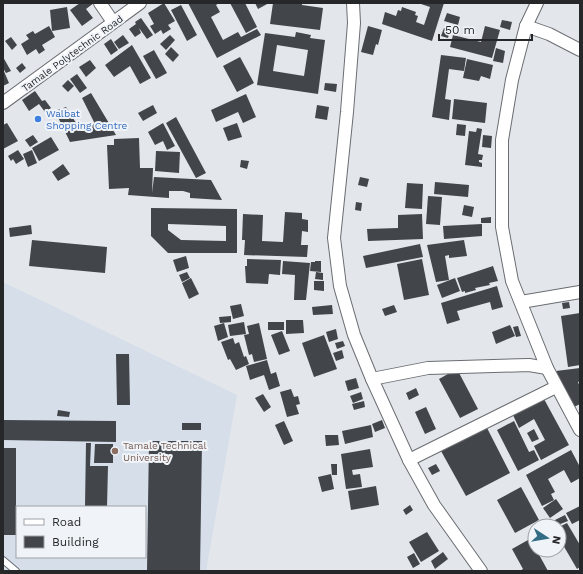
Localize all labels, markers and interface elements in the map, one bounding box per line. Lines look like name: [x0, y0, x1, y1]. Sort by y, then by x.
street label: Tamale Polytechnic Road: [20, 13, 125, 94]
scale bar: [439, 16, 532, 42]
text: 50 m: [445, 23, 475, 37]
place label: Walbat Shopping Centre: [46, 108, 128, 131]
marker: Walbat Shopping Centre: [33, 114, 43, 124]
place label: Tamale Technical University: [123, 440, 207, 463]
marker: Tamale Technical University: [110, 446, 120, 456]
legend: [16, 506, 146, 558]
text: Road: [52, 515, 81, 529]
north arrow: [527, 518, 567, 558]
text: Building: [52, 535, 99, 549]
text: N: [549, 535, 563, 545]

